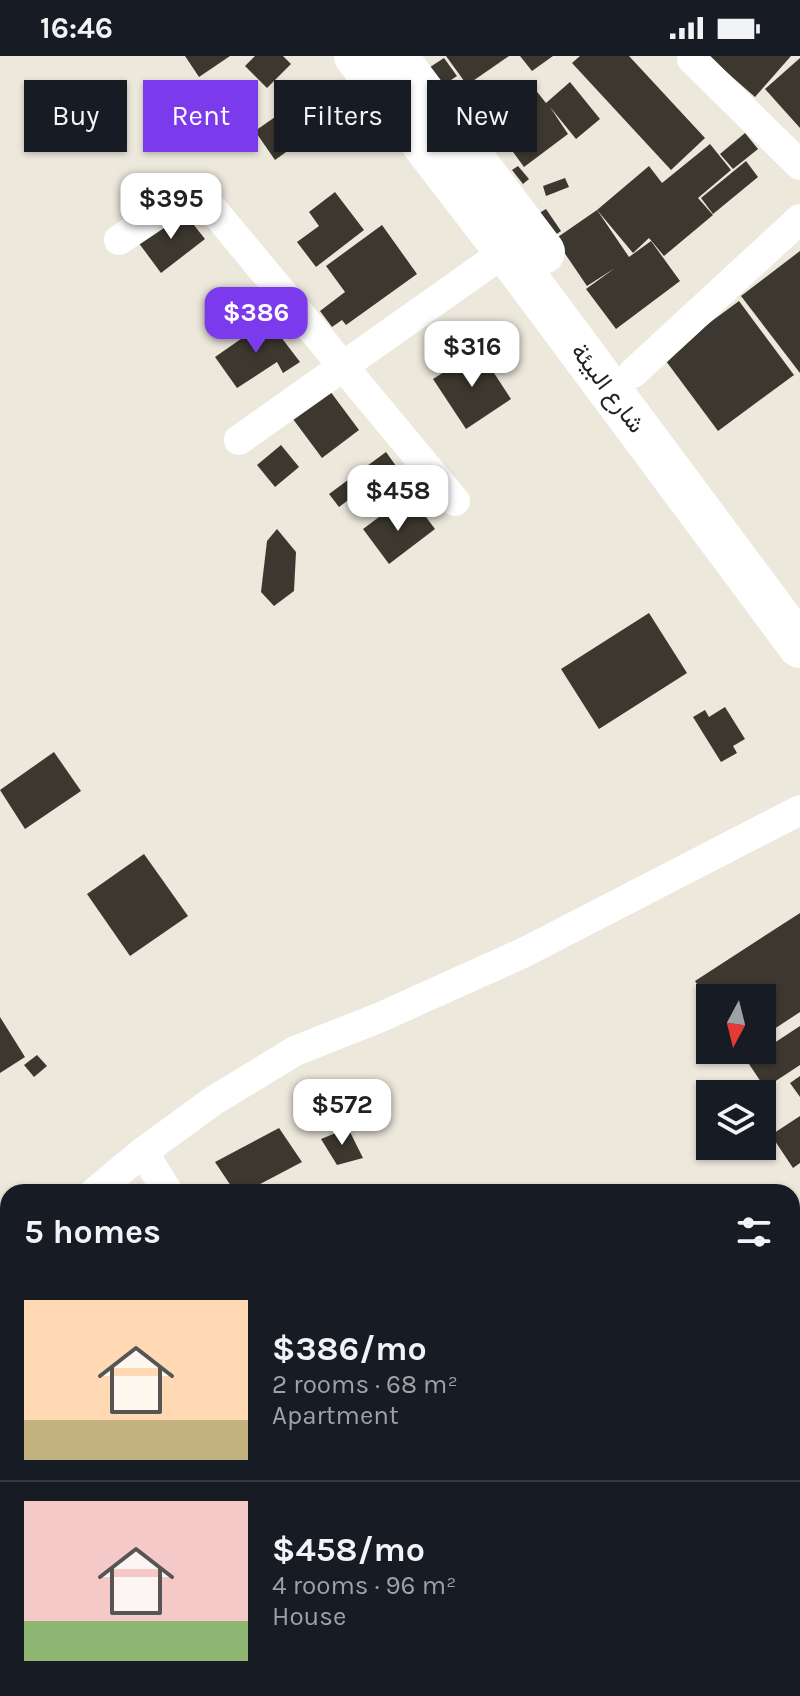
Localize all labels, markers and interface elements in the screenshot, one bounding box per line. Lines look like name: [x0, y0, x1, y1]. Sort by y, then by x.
text: 16:46: [40, 10, 113, 46]
chip: Buy: [24, 80, 127, 152]
chip: Rent: [143, 80, 258, 152]
chip: Filters: [274, 80, 411, 152]
chip: New: [427, 80, 537, 152]
pin: $395: [124, 173, 218, 241]
text: $395: [138, 183, 204, 214]
pin: $386: [209, 287, 303, 355]
text: $386: [223, 297, 289, 328]
pin: $316: [425, 321, 519, 389]
text: $316: [442, 331, 502, 362]
street label: شارع البيئة: [564, 338, 651, 439]
pin: $458: [351, 465, 445, 533]
text: $458: [365, 475, 431, 506]
north arrow: [696, 984, 776, 1064]
map controls: [696, 984, 776, 1160]
pin: $572: [295, 1079, 389, 1147]
button: layers: [696, 1080, 776, 1160]
text: $572: [311, 1089, 373, 1120]
icon: filters: [732, 1210, 776, 1254]
text: 5 homes: [24, 1212, 161, 1252]
text: $386/mo: [272, 1329, 427, 1369]
icon: home: [88, 1332, 184, 1428]
text: 2 rooms · 68 m²: [272, 1369, 458, 1400]
text: Apartment: [272, 1400, 399, 1431]
text: $458/mo: [272, 1530, 425, 1570]
icon: home: [88, 1533, 184, 1629]
text: 4 rooms · 96 m²: [272, 1570, 456, 1601]
text: House: [272, 1601, 346, 1632]

